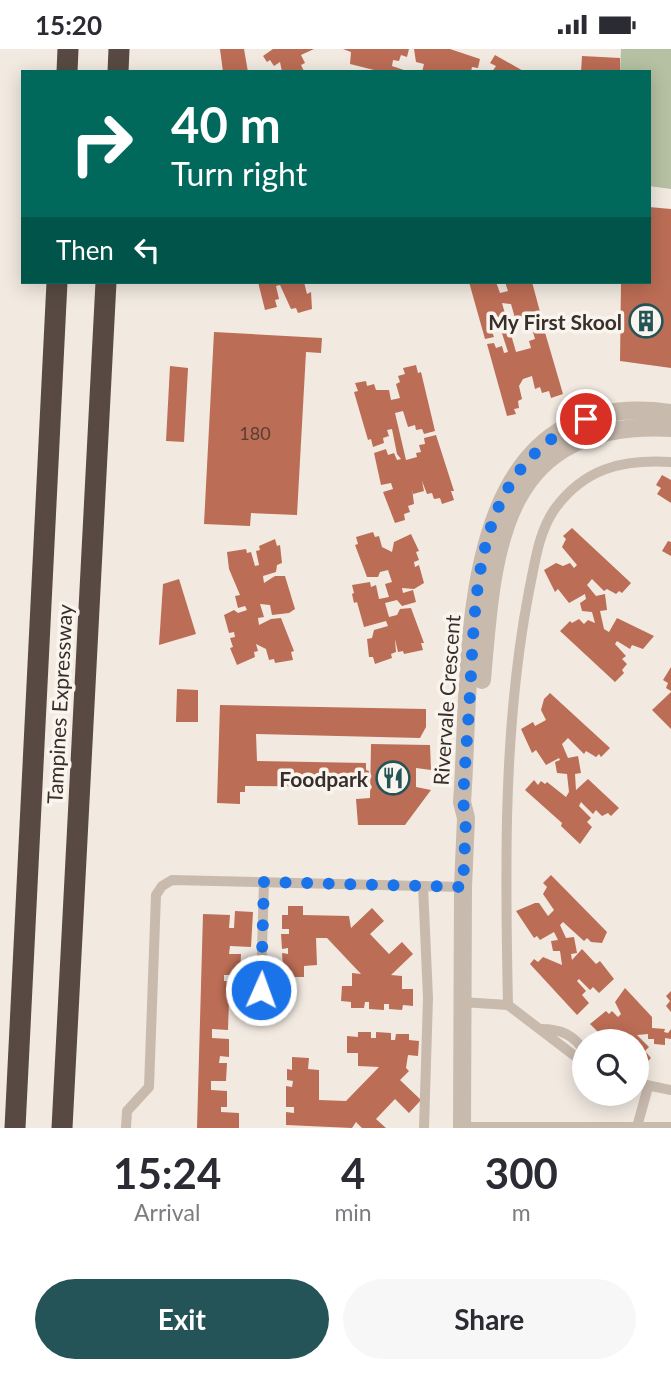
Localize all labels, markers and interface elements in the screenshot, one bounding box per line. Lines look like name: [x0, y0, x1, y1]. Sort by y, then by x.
text: 15:20: [35, 9, 102, 41]
text: 40 m: [171, 95, 281, 153]
icon: right: [56, 98, 147, 189]
text: Turn right: [171, 154, 307, 193]
icon: left: [128, 231, 166, 269]
text: Then: [56, 234, 114, 266]
building icon: My First Skool: [627, 302, 665, 340]
place label: My First Skool: [488, 309, 622, 334]
pin: [556, 389, 616, 449]
icon: arrive: [567, 400, 605, 438]
house number: 180: [239, 422, 271, 444]
street label: Tampines Expressway: [41, 603, 77, 805]
street label: Rivervale Crescent: [428, 613, 464, 786]
restaurant icon: Foodpark: [374, 759, 412, 797]
place label: Foodpark: [279, 766, 369, 791]
position arrow: [224, 953, 298, 1027]
map controls: [572, 1029, 649, 1106]
button: search: [572, 1029, 649, 1106]
text: 15:24: [113, 1148, 221, 1198]
text: 4: [341, 1148, 365, 1198]
text: 300: [485, 1148, 558, 1198]
text: Arrival: [134, 1198, 200, 1226]
text: min: [334, 1198, 372, 1226]
text: m: [512, 1198, 531, 1226]
button: Exit: [35, 1279, 329, 1359]
button: Share: [343, 1279, 636, 1359]

